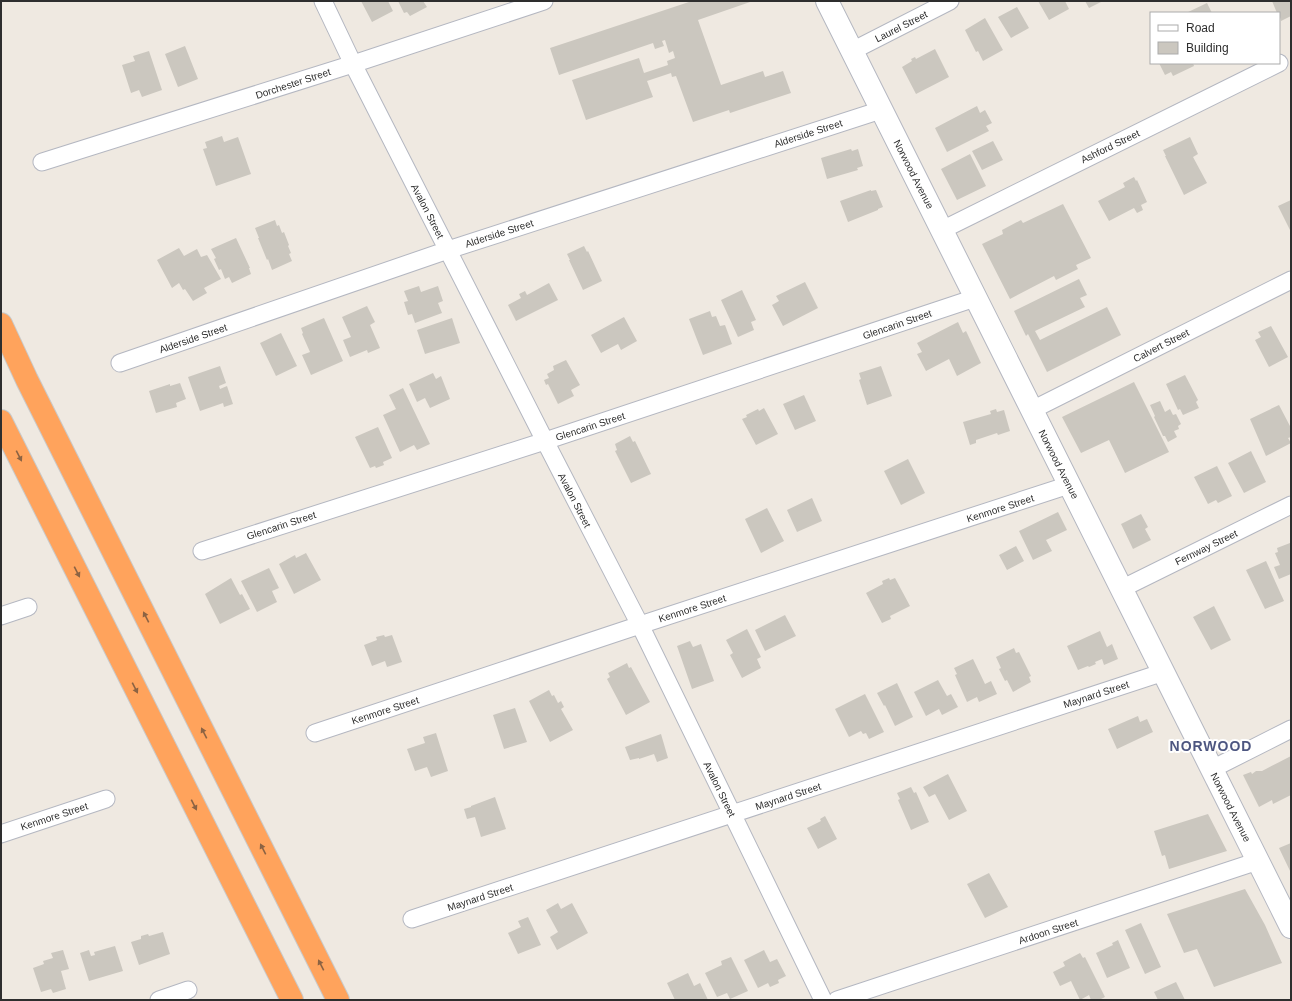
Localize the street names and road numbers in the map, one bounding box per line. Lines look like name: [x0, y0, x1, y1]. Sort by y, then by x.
street label: Laurel Street: [873, 8, 929, 44]
street label: Dorchester Street: [254, 66, 332, 101]
street label: Alderside Street: [773, 117, 844, 150]
street label: Ashford Street: [1079, 127, 1142, 165]
street label: Norwood Avenue: [891, 138, 936, 211]
street label: Avalon Street: [409, 182, 446, 241]
street label: Alderside Street: [464, 217, 535, 250]
street label: Glencarin Street: [861, 307, 933, 341]
street label: Alderside Street: [158, 322, 229, 355]
street label: Calvert Street: [1131, 327, 1191, 364]
street label: Glencarin Street: [554, 410, 626, 443]
street label: Norwood Avenue: [1036, 428, 1081, 501]
street label: Avalon Street: [556, 471, 593, 530]
street label: Kenmore Street: [965, 492, 1035, 525]
street label: Glencarin Street: [245, 509, 317, 542]
street label: Fernway Street: [1173, 528, 1239, 567]
street label: Kenmore Street: [657, 592, 727, 625]
street label: Maynard Street: [1062, 679, 1131, 710]
street label: Kenmore Street: [350, 694, 420, 727]
street label: Avalon Street: [701, 760, 738, 819]
street label: Norwood Avenue: [1208, 771, 1253, 844]
street label: Maynard Street: [754, 781, 823, 812]
street label: Kenmore Street: [19, 800, 89, 833]
street label: Maynard Street: [446, 882, 515, 913]
street label: Ardoon Street: [1017, 917, 1079, 946]

